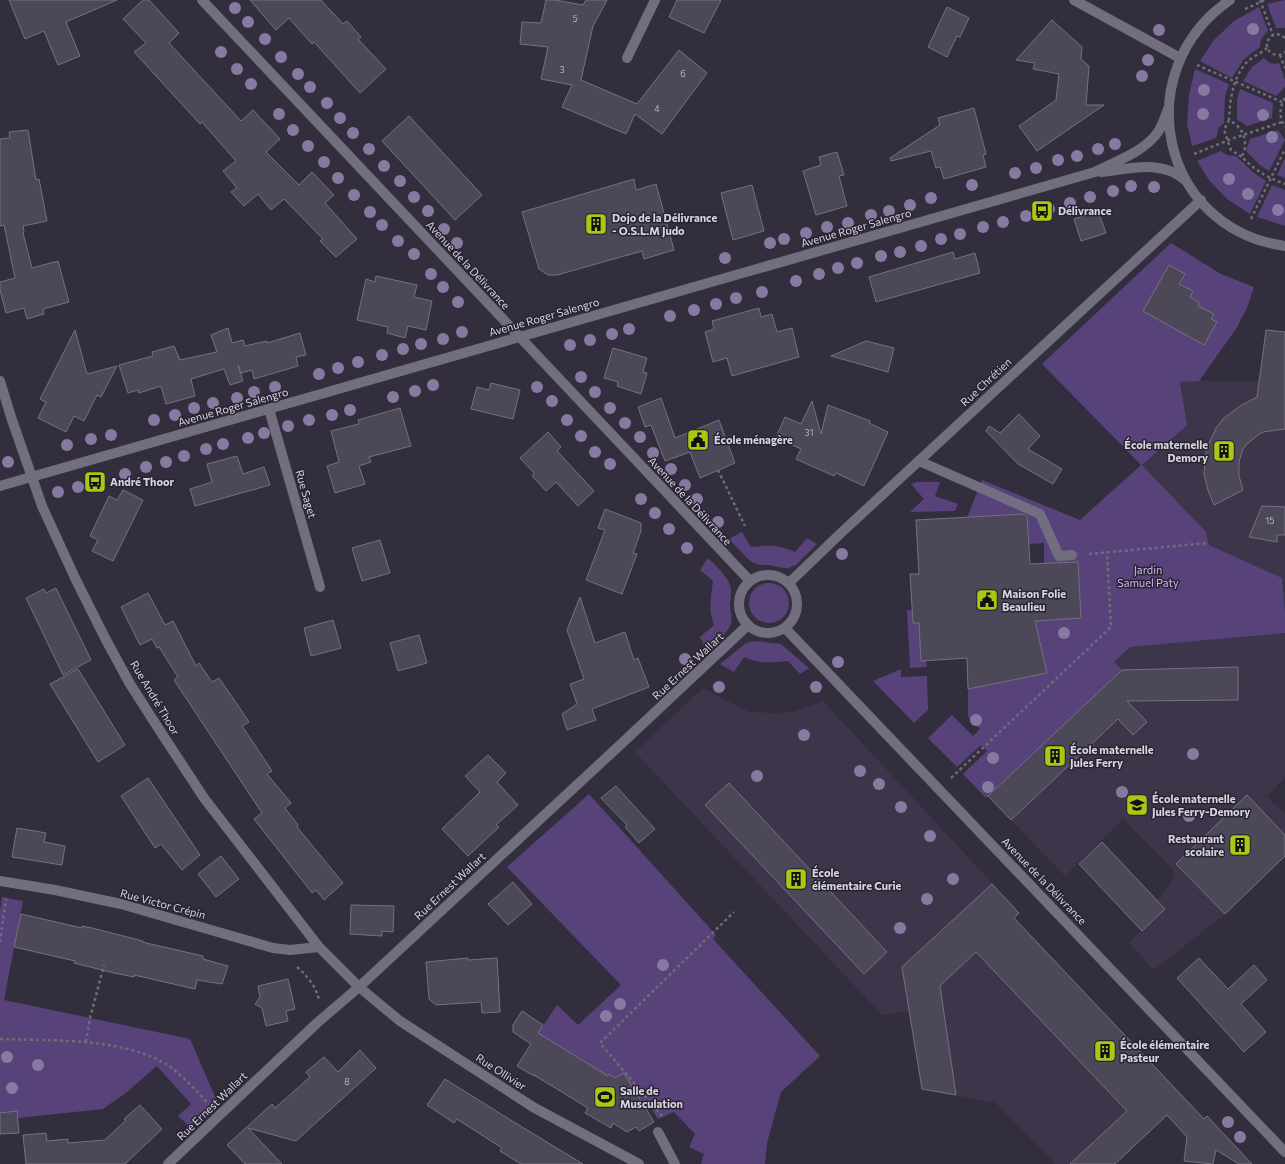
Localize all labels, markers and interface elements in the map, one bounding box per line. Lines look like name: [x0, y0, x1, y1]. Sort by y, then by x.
house number: 5: [572, 13, 578, 24]
house number: 3: [559, 64, 565, 75]
house number: 6: [680, 68, 686, 79]
house number: 4: [654, 103, 660, 114]
bus stop icon: Délivrance: [1029, 198, 1055, 224]
place label: Délivrance: [1058, 204, 1112, 217]
street label: Avenue Roger Salengro: [799, 205, 913, 250]
building icon: Dojo de la Délivrance - O.S.L.M Judo: [583, 211, 609, 237]
place label: Dojo de la Délivrance - O.S.L.M Judo: [612, 211, 717, 238]
street label: Avenue de la Délivrance: [424, 218, 513, 312]
street label: Avenue Roger Salengro: [487, 294, 601, 339]
street label: Rue Chrétien: [958, 355, 1014, 408]
street label: Avenue Roger Salengro: [176, 384, 290, 429]
public building icon: École ménagère: [685, 427, 711, 453]
house number: 31: [805, 427, 813, 438]
place label: École ménagère: [714, 432, 793, 446]
place label: École maternelle Demory: [1124, 437, 1208, 464]
building icon: École maternelle Demory: [1211, 438, 1237, 464]
street label: Avenue de la Délivrance: [646, 454, 735, 548]
street label: Rue Saget: [293, 468, 320, 520]
bus stop icon: André Thoor: [82, 469, 108, 495]
place label: André Thoor: [110, 475, 175, 488]
house number: 15: [1265, 515, 1275, 526]
park label: Jardin Samuel Paty: [1117, 563, 1179, 589]
public building icon: Maison Folie Beaulieu: [974, 587, 1000, 613]
place label: Maison Folie Beaulieu: [1002, 587, 1066, 613]
street label: Rue Ernest Wallart: [649, 629, 726, 702]
street label: Rue André Thoor: [128, 658, 183, 738]
place label: École maternelle Jules Ferry: [1070, 742, 1154, 770]
building icon: École maternelle Jules Ferry: [1042, 743, 1068, 769]
place label: École maternelle Jules Ferry-Demory: [1152, 791, 1250, 819]
school or university icon: École maternelle Jules Ferry-Demory: [1124, 792, 1150, 818]
place label: Restaurant scolaire: [1168, 832, 1224, 858]
building icon: Restaurant scolaire: [1227, 832, 1253, 858]
street label: Avenue de la Délivrance: [999, 834, 1090, 927]
street label: Rue Ernest Wallart: [411, 849, 488, 922]
place label: École élémentaire Curie: [812, 865, 902, 892]
building icon: École élémentaire Curie: [783, 866, 809, 892]
street label: Rue Victor Crépin: [119, 886, 207, 921]
place label: École élémentaire Pasteur: [1120, 1037, 1210, 1064]
building icon: École élémentaire Pasteur: [1092, 1038, 1118, 1064]
street label: Rue Ollivier: [474, 1050, 529, 1093]
street label: Rue Ernest Wallart: [174, 1068, 250, 1142]
house number: 8: [344, 1076, 350, 1087]
sports icon: Salle de Musculation: [592, 1084, 618, 1110]
place label: Salle de Musculation: [620, 1084, 683, 1110]

